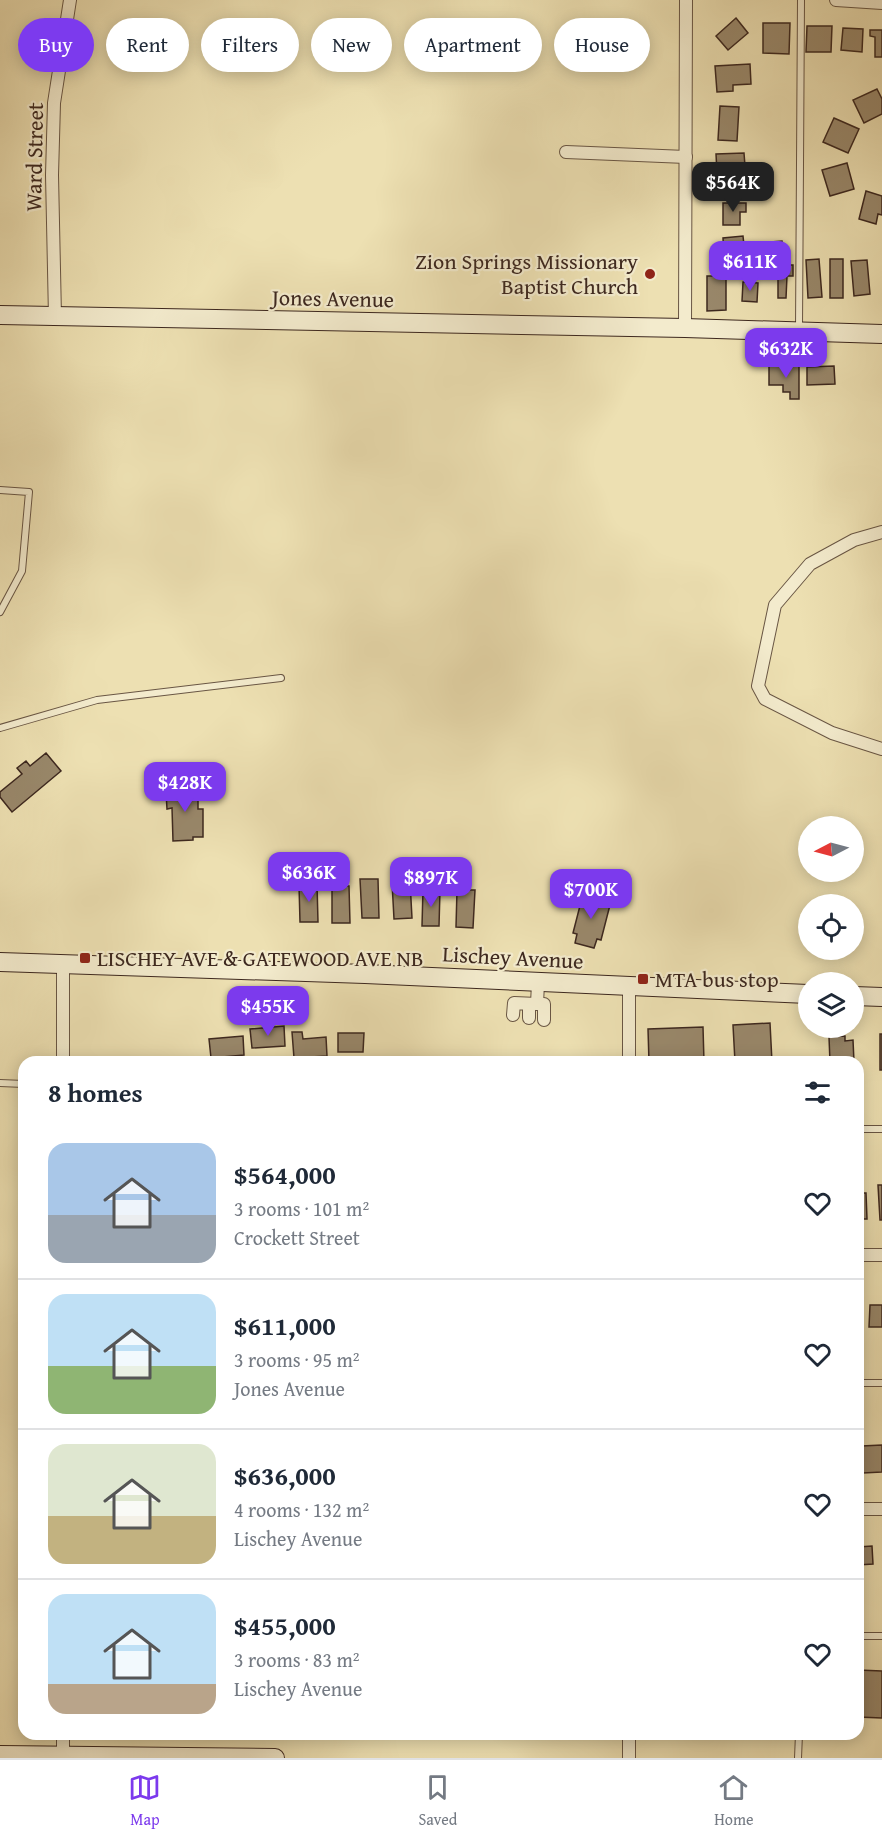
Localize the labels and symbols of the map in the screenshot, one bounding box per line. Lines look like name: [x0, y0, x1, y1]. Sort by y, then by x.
street label: Ward Street: [17, 102, 51, 212]
pin: $564K: [691, 162, 775, 213]
pin: $611K: [708, 241, 792, 292]
place label: Zion Springs Missionary Baptist Church: [415, 245, 639, 302]
marker: Zion Springs Missionary Baptist Church: [643, 267, 657, 281]
street label: Jones Avenue: [269, 281, 394, 315]
pin: $632K: [744, 328, 828, 379]
pin: $428K: [143, 762, 227, 813]
north arrow: [798, 816, 864, 882]
pin: $636K: [267, 852, 351, 903]
pin: $897K: [389, 857, 473, 908]
pin: $700K: [549, 869, 633, 920]
street label: Lischey Avenue: [442, 937, 584, 977]
place label: LISCHEY AVE & GATEWOOD AVE NB: [97, 942, 423, 974]
marker: LISCHEY AVE & GATEWOOD AVE NB: [78, 951, 92, 965]
place label: MTA bus stop: [655, 963, 779, 995]
marker: MTA bus stop: [636, 972, 650, 986]
pin: $455K: [226, 986, 310, 1037]

